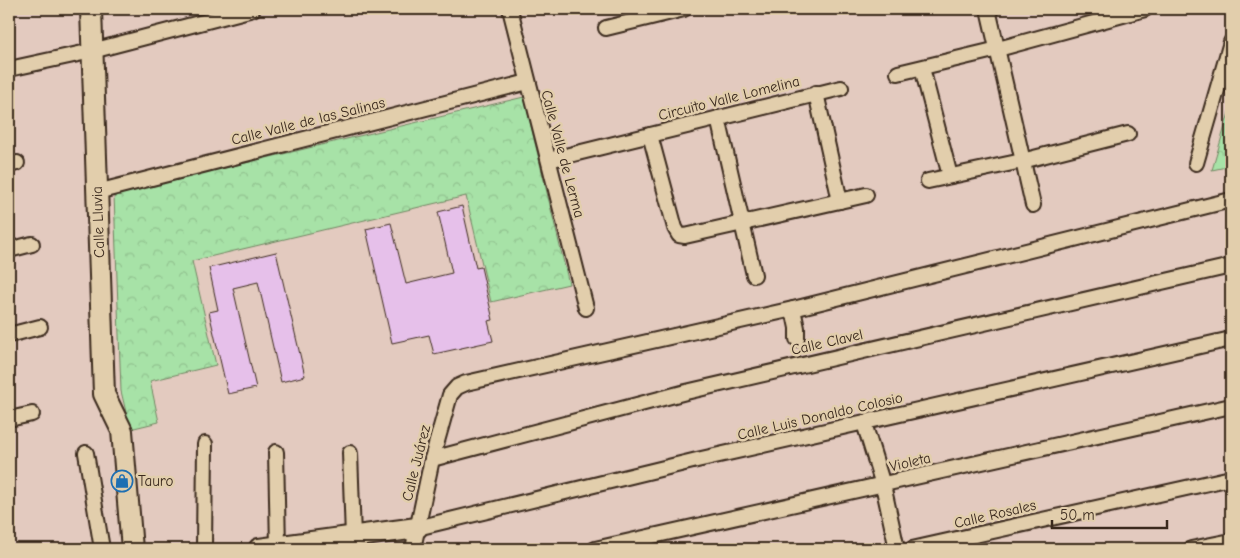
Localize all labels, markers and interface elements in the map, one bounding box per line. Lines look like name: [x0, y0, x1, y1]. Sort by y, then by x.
street label: Circuito Valle Lomelina: [656, 72, 802, 124]
street label: Calle Valle de Lerma: [537, 88, 589, 220]
street label: Calle Valle de las Salinas: [229, 93, 387, 149]
street label: Calle Lluvia: [88, 186, 108, 258]
street label: Calle Clavel: [789, 325, 865, 359]
street label: Calle Luis Donaldo Colosio: [736, 388, 904, 444]
street label: Calle Juárez: [398, 423, 434, 503]
street label: Violeta: [888, 449, 932, 475]
shop icon: Tauro: [110, 469, 134, 493]
place label: Tauro: [138, 472, 174, 490]
street label: Calle Rosales: [952, 496, 1038, 532]
scale bar: [1052, 498, 1168, 530]
text: 50 m: [1060, 506, 1095, 524]

